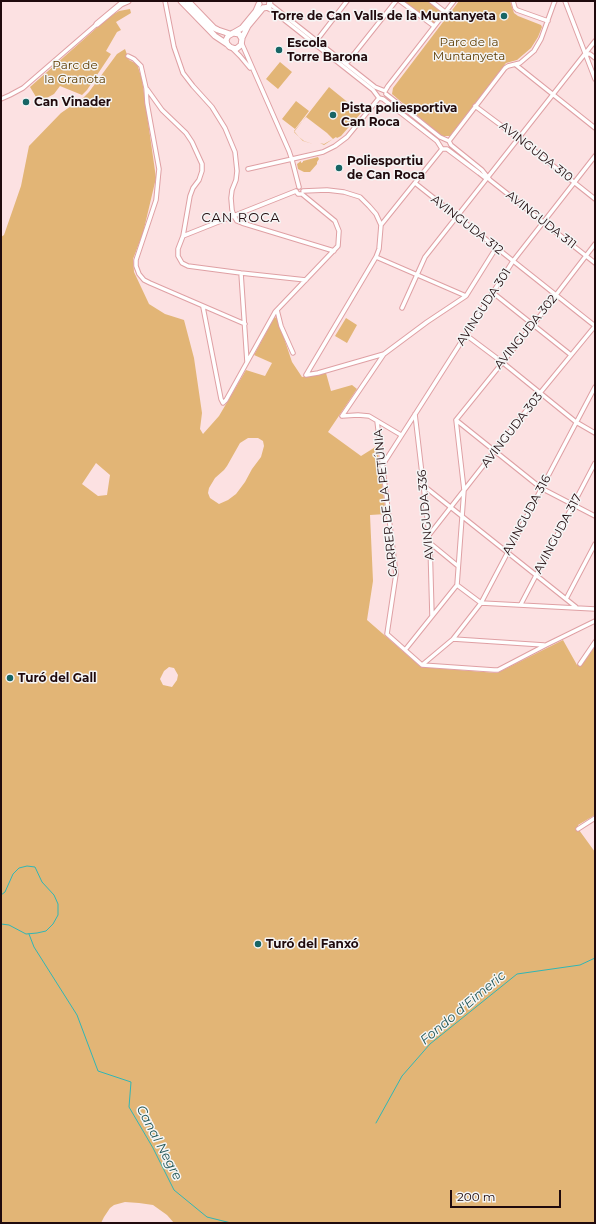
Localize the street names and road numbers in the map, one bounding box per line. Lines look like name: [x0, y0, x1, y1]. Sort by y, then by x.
street label: AVINGUDA 310: [496, 119, 576, 185]
street label: AVINGUDA 311: [503, 188, 579, 252]
street label: AVINGUDA 312: [428, 192, 506, 258]
street label: AVINGUDA 301: [454, 266, 514, 348]
street label: AVINGUDA 302: [492, 292, 560, 372]
street label: AVINGUDA 303: [478, 390, 546, 470]
street label: CARRER DE LA PETÚNIA: [371, 428, 401, 578]
street label: AVINGUDA 336: [415, 469, 437, 561]
street label: AVINGUDA 316: [500, 473, 554, 557]
street label: AVINGUDA 317: [531, 492, 585, 576]

